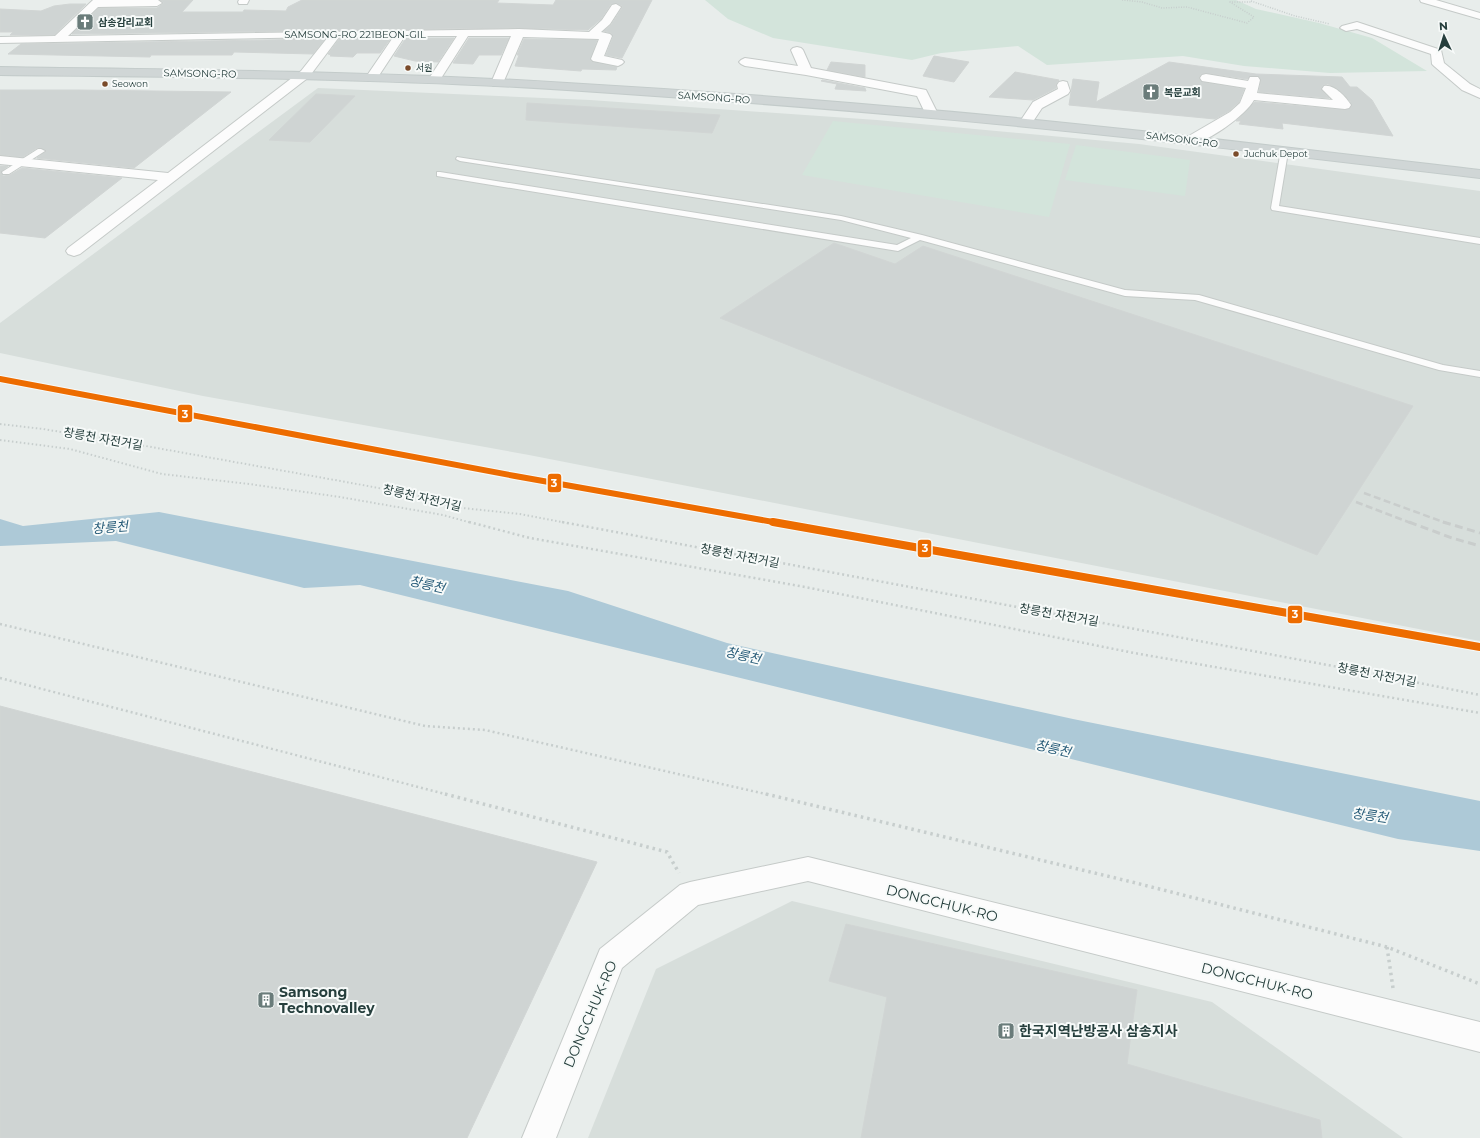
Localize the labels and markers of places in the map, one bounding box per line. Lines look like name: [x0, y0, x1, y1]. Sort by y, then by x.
church icon: 삼송감리교회: [75, 12, 95, 32]
place label: 삼송감리교회: [98, 16, 153, 29]
place label: 서원: [416, 62, 433, 73]
marker: 서원: [403, 63, 413, 73]
place label: Seowon: [112, 78, 148, 89]
marker: Seowon: [100, 79, 110, 89]
church icon: 복문교회: [1141, 82, 1161, 102]
place label: 복문교회: [1164, 86, 1201, 99]
place label: Juchuk Depot: [1243, 148, 1308, 159]
marker: Juchuk Depot: [1231, 149, 1241, 159]
place label: Samsong Technovalley: [279, 983, 375, 1017]
building icon: Samsong Technovalley: [256, 990, 276, 1010]
building icon: 한국지역난방공사 삼송지사: [996, 1021, 1016, 1041]
place label: 한국지역난방공사 삼송지사: [1019, 1022, 1178, 1040]

